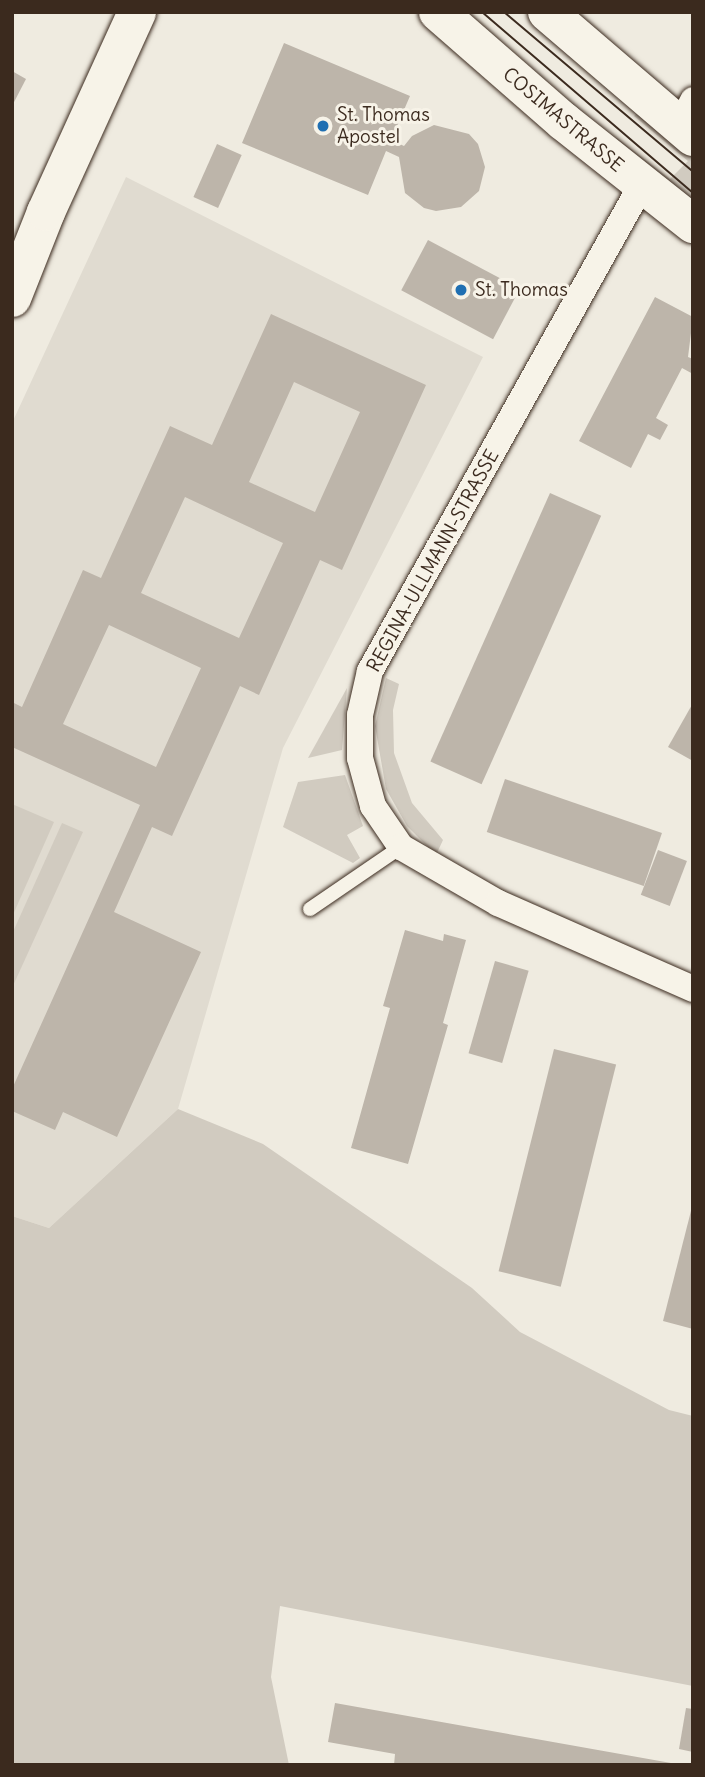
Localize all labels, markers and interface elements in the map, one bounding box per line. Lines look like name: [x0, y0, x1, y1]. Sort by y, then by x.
street label: COSIMASTRASSE: [498, 63, 628, 177]
place label: St. Thomas Apostel: [337, 104, 430, 148]
marker: St. Thomas Apostel: [315, 118, 331, 134]
place label: St. Thomas: [475, 279, 568, 301]
marker: St. Thomas: [453, 282, 469, 298]
street label: REGINA-ULLMANN-STRASSE: [362, 446, 504, 676]

